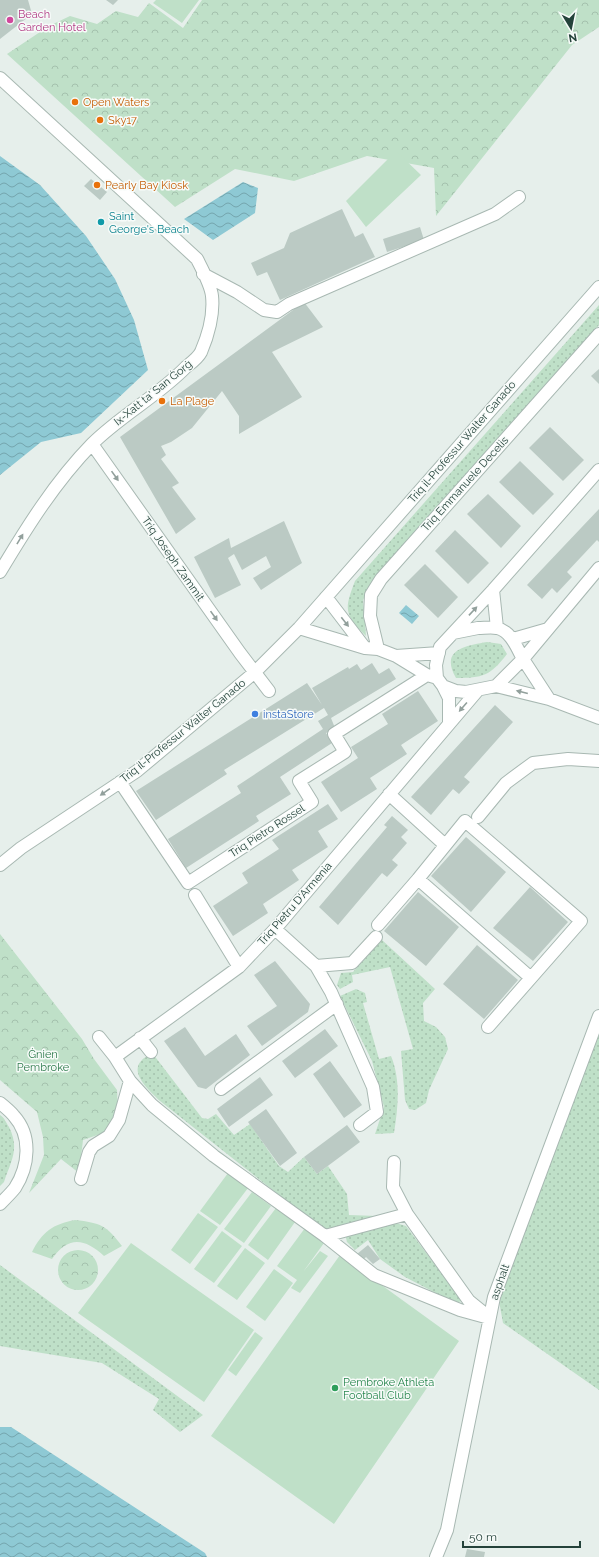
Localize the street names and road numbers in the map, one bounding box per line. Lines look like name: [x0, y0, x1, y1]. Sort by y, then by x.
street label: Ix-Xatt ta' San Ġorġ: [111, 358, 195, 428]
street label: Triq il-Professur Walter Ganado: [405, 378, 519, 506]
street label: Triq Emmanuele Decelis: [419, 434, 511, 534]
street label: Triq Joseph Zammit: [139, 514, 207, 604]
street label: Triq il-Professur Walter Ganado: [118, 676, 249, 786]
street label: Triq Pietro Rossel: [227, 802, 307, 860]
street label: Triq Pietru D'Armenia: [255, 860, 335, 948]
street label: asphalt: [488, 1262, 512, 1302]

